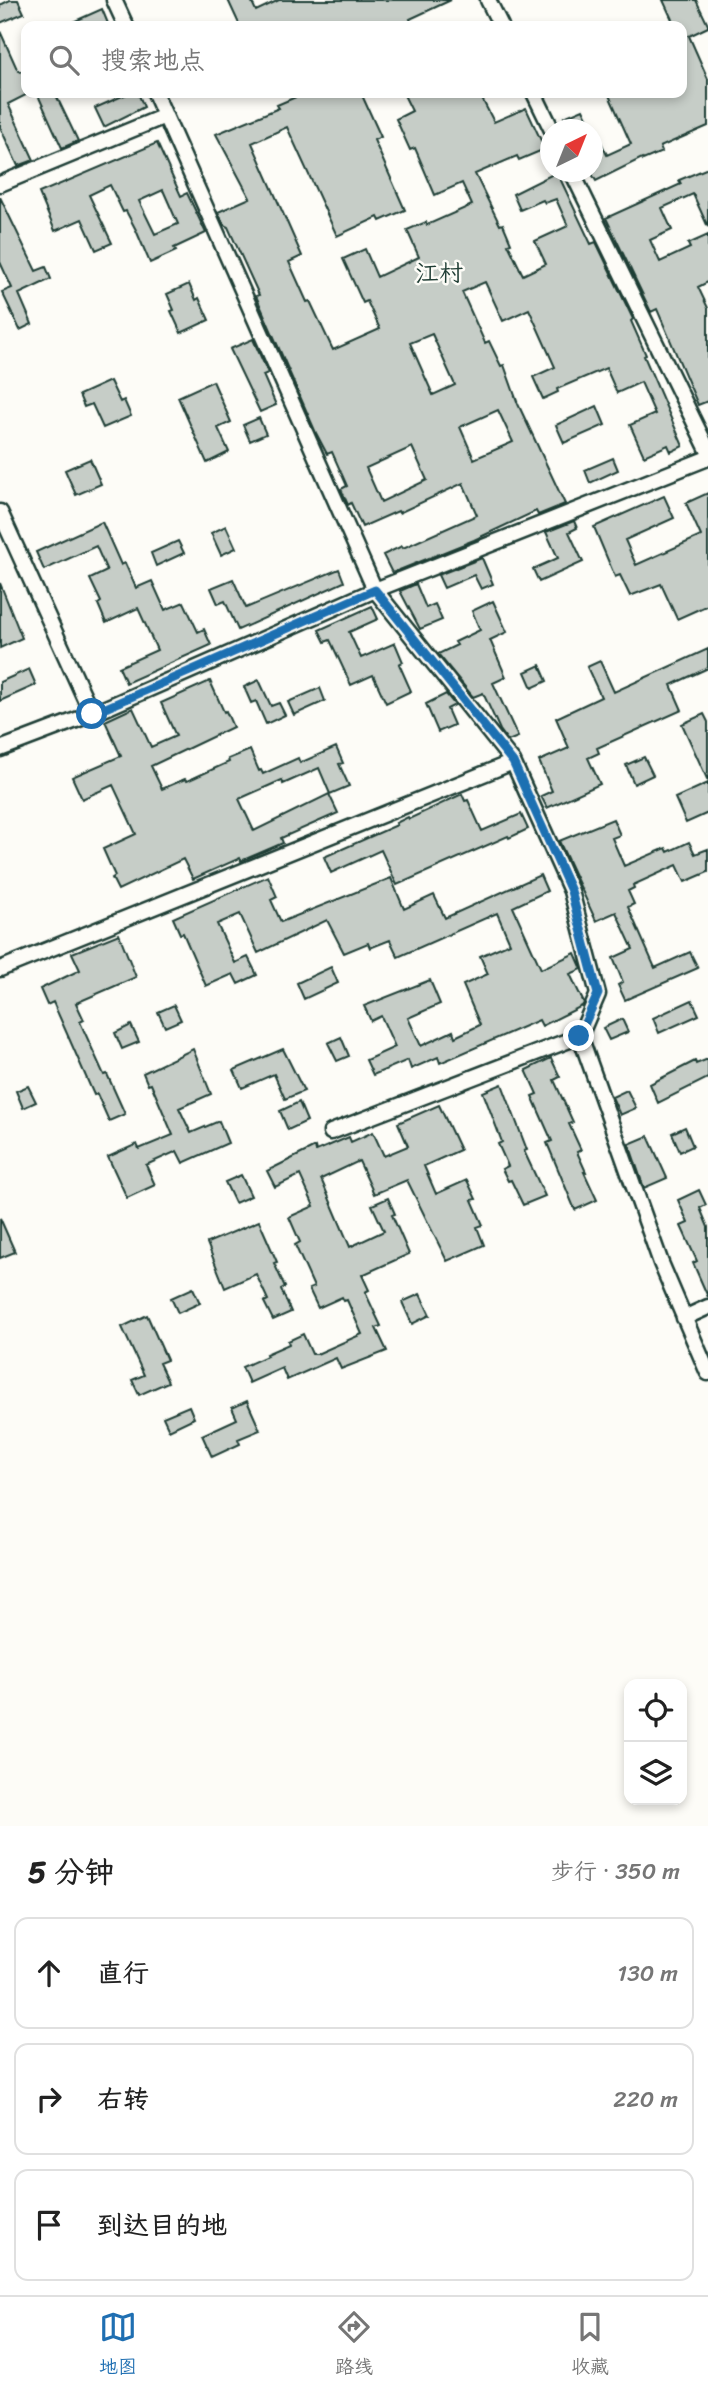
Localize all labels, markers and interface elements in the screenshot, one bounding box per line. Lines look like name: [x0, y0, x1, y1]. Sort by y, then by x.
search box: [21, 21, 687, 98]
text: 搜索地点: [101, 37, 205, 83]
icon: search: [45, 41, 83, 79]
north arrow: [540, 119, 603, 182]
district label: 江村: [415, 252, 463, 294]
route start: [76, 698, 107, 729]
route end: [563, 1020, 594, 1051]
map controls: [624, 1679, 687, 1805]
button: locate: [624, 1679, 687, 1742]
button: layers: [624, 1742, 687, 1805]
text: 5 分钟: [28, 1845, 114, 1899]
text: 步行 · 350 m: [551, 1851, 680, 1892]
text: 直行: [97, 1950, 149, 1996]
text: 130 m: [617, 1953, 678, 1994]
icon: ahead: [30, 1954, 68, 1992]
text: 右转: [97, 2076, 149, 2122]
text: 220 m: [613, 2079, 678, 2120]
icon: right: [30, 2080, 68, 2118]
text: 到达目的地: [97, 2202, 227, 2248]
icon: arrive: [30, 2206, 68, 2244]
tab: 地图: [99, 2308, 137, 2383]
tab: 路线: [335, 2308, 373, 2383]
tab: 收藏: [571, 2308, 609, 2383]

